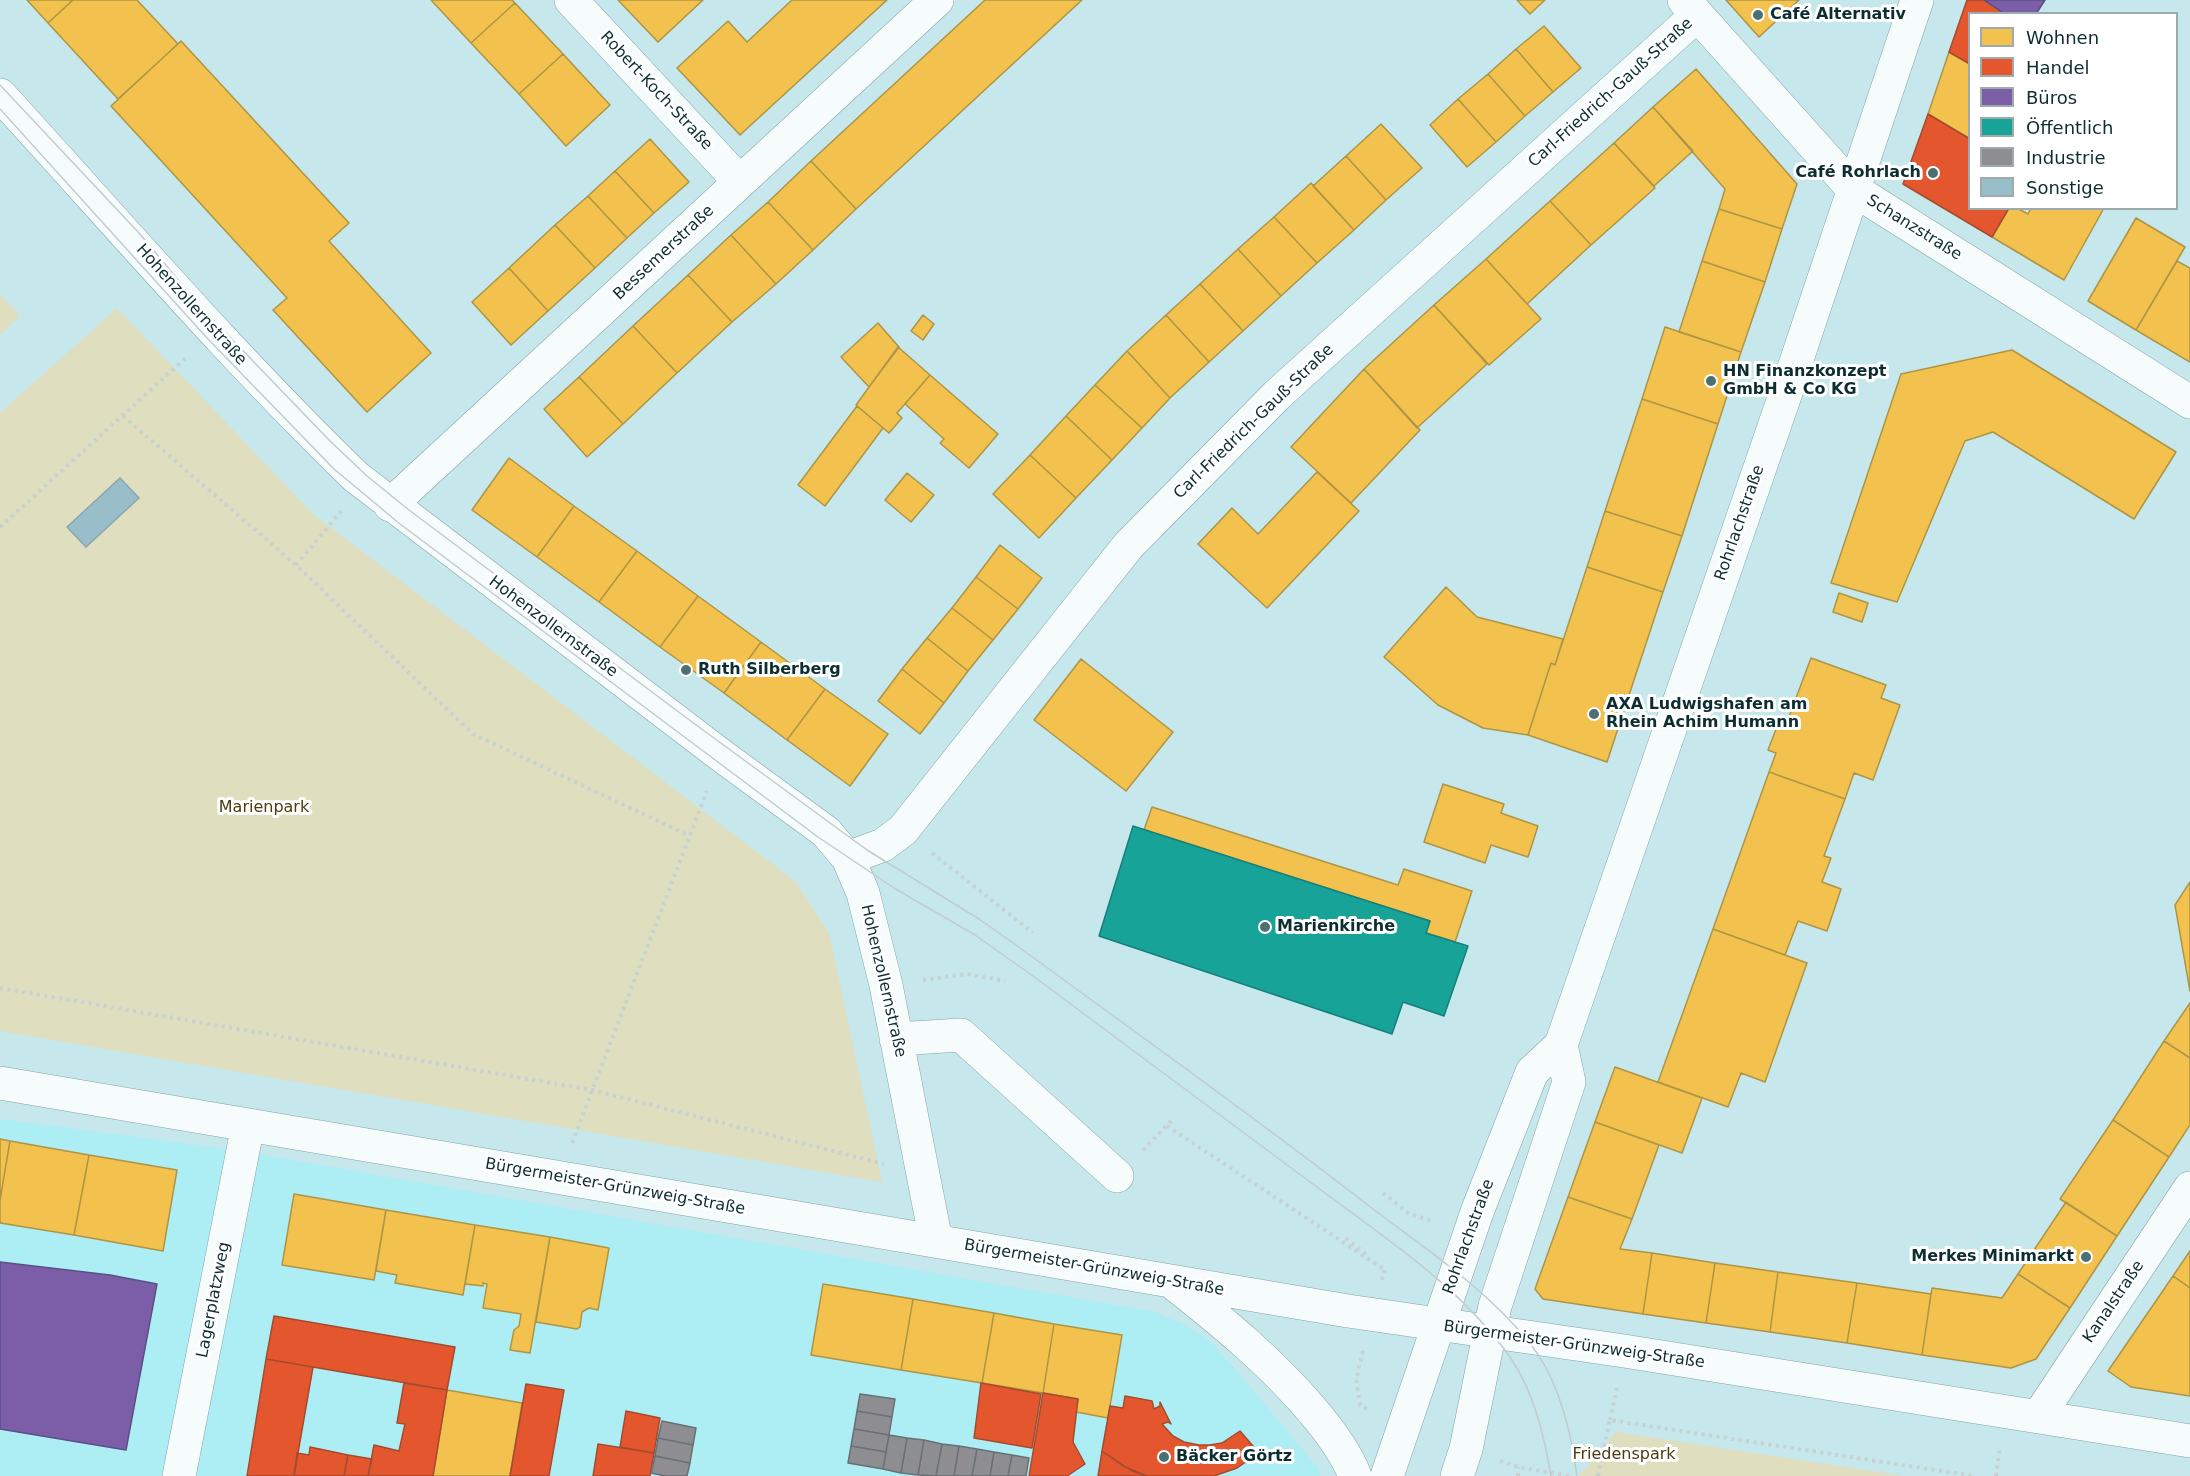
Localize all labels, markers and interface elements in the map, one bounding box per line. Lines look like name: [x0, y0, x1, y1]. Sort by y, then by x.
place label: Café Alternativ: [1770, 5, 1906, 25]
marker: Café Alternativ: [1751, 8, 1765, 22]
legend: [1968, 12, 2178, 210]
street label: Carl-Friedrich-Gauß-Straße: [1525, 14, 1697, 172]
text: Wohnen: [2026, 27, 2099, 48]
street label: Robert-Koch-Straße: [596, 28, 716, 154]
text: Handel: [2026, 57, 2089, 78]
text: Büros: [2026, 87, 2077, 108]
text: Öffentlich: [2026, 117, 2113, 138]
text: Industrie: [2026, 147, 2105, 168]
place label: Café Rohrlach: [1795, 163, 1921, 183]
marker: Café Rohrlach: [1926, 166, 1940, 180]
text: Sonstige: [2026, 177, 2104, 198]
street label: Schanzstraße: [1863, 191, 1965, 265]
street label: Bessemerstraße: [610, 202, 718, 304]
street label: Hohenzollernstraße: [132, 241, 250, 369]
street label: Carl-Friedrich-Gauß-Straße: [1170, 341, 1338, 503]
place label: HN Finanzkonzept GmbH & Co KG: [1723, 362, 1887, 400]
marker: HN Finanzkonzept GmbH & Co KG: [1704, 374, 1718, 388]
street label: Rohrlachstraße: [1711, 463, 1769, 583]
street label: Hohenzollernstraße: [485, 572, 621, 682]
place label: Ruth Silberberg: [698, 660, 841, 680]
marker: Ruth Silberberg: [679, 663, 693, 677]
place label: AXA Ludwigshafen am Rhein Achim Humann: [1606, 695, 1807, 733]
marker: AXA Ludwigshafen am Rhein Achim Humann: [1587, 707, 1601, 721]
park label: Marienpark: [219, 798, 309, 818]
street label: Hohenzollernstraße: [856, 903, 910, 1059]
place label: Marienkirche: [1277, 917, 1395, 937]
marker: Marienkirche: [1258, 920, 1272, 934]
street label: Bürgermeister-Grünzweig-Straße: [484, 1155, 746, 1219]
street label: Rohrlachstraße: [1439, 1177, 1499, 1297]
street label: Bürgermeister-Grünzweig-Straße: [963, 1236, 1225, 1300]
street label: Lagerplatzweg: [193, 1241, 235, 1359]
place label: Merkes Minimarkt: [1911, 1247, 2074, 1267]
marker: Merkes Minimarkt: [2079, 1250, 2093, 1264]
street label: Kanalstraße: [2079, 1257, 2149, 1347]
street label: Bürgermeister-Grünzweig-Straße: [1442, 1317, 1706, 1373]
park label: Friedenspark: [1572, 1445, 1676, 1465]
place label: Bäcker Görtz: [1176, 1447, 1292, 1467]
marker: Bäcker Görtz: [1157, 1450, 1171, 1464]

